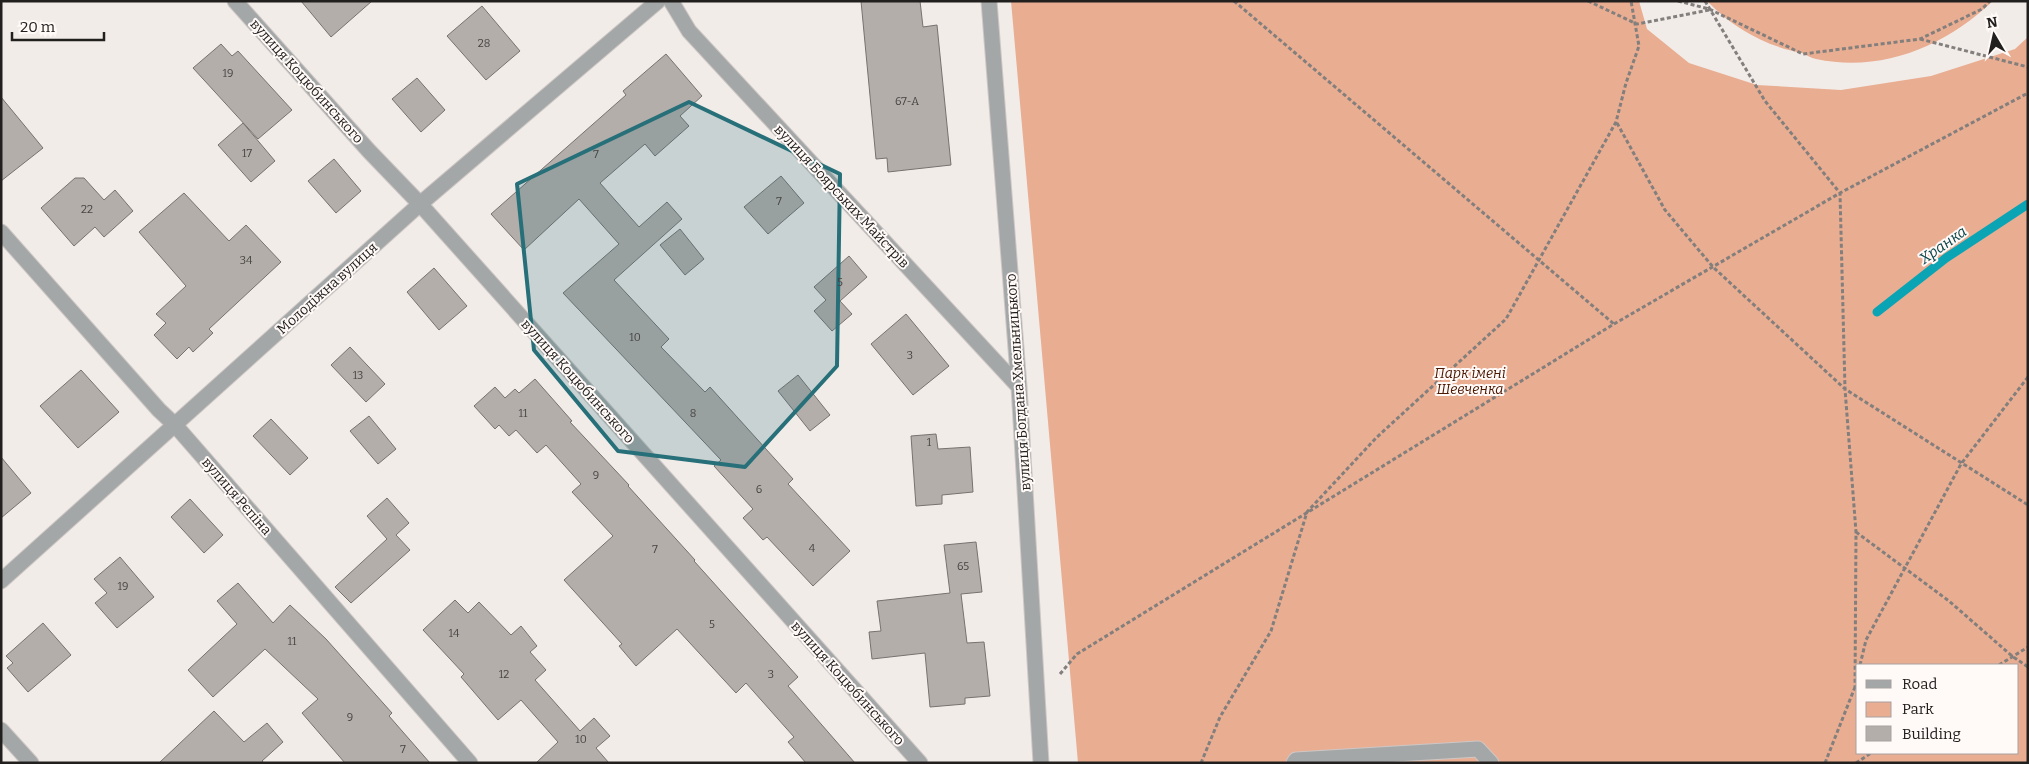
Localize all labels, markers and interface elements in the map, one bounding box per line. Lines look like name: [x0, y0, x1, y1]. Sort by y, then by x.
scale bar: [12, 10, 105, 42]
north arrow: [1969, 10, 2019, 60]
text: N: [1985, 13, 1999, 32]
street label: вулиця Коцюбинського: [246, 16, 367, 147]
text: 20 m: [20, 18, 56, 36]
house number: 28: [478, 37, 490, 50]
house number: 19: [223, 67, 233, 80]
house number: 67-А: [895, 95, 919, 108]
street label: вулиця Боярських Майстрів: [771, 121, 913, 272]
house number: 17: [242, 147, 252, 160]
house number: 7: [593, 148, 599, 161]
house number: 7: [776, 195, 782, 208]
house number: 22: [81, 203, 93, 216]
water label: Хранка: [1915, 222, 1970, 268]
street label: Молодіжна вулиця: [274, 239, 381, 338]
house number: 34: [240, 254, 253, 267]
street label: вулиця Богдана Хмельницького: [1002, 273, 1035, 491]
house number: 5: [837, 276, 843, 289]
street label: вулиця Коцюбинського: [517, 316, 638, 447]
house number: 10: [629, 331, 641, 344]
house number: 3: [907, 349, 913, 362]
park label: Парк імені Шевченка: [1434, 365, 1506, 398]
house number: 13: [353, 369, 363, 382]
house number: 11: [519, 407, 528, 420]
house number: 8: [690, 407, 696, 420]
house number: 1: [927, 436, 932, 449]
street label: вулиця Рєпіна: [198, 454, 275, 539]
house number: 9: [593, 469, 599, 482]
house number: 6: [756, 483, 762, 496]
house number: 4: [809, 542, 816, 555]
house number: 7: [652, 543, 658, 556]
house number: 65: [957, 560, 969, 573]
house number: 19: [118, 580, 128, 593]
house number: 5: [709, 618, 715, 631]
street label: вулиця Коцюбинського: [787, 618, 908, 749]
house number: 14: [449, 627, 460, 640]
house number: 11: [288, 635, 297, 648]
legend: [1856, 664, 2019, 754]
house number: 12: [499, 668, 509, 681]
house number: 3: [768, 668, 774, 681]
text: Road: [1902, 675, 1937, 693]
text: Park: [1902, 700, 1934, 718]
house number: 9: [347, 711, 353, 724]
text: Building: [1902, 725, 1961, 743]
house number: 10: [575, 733, 587, 746]
house number: 7: [400, 743, 406, 756]

